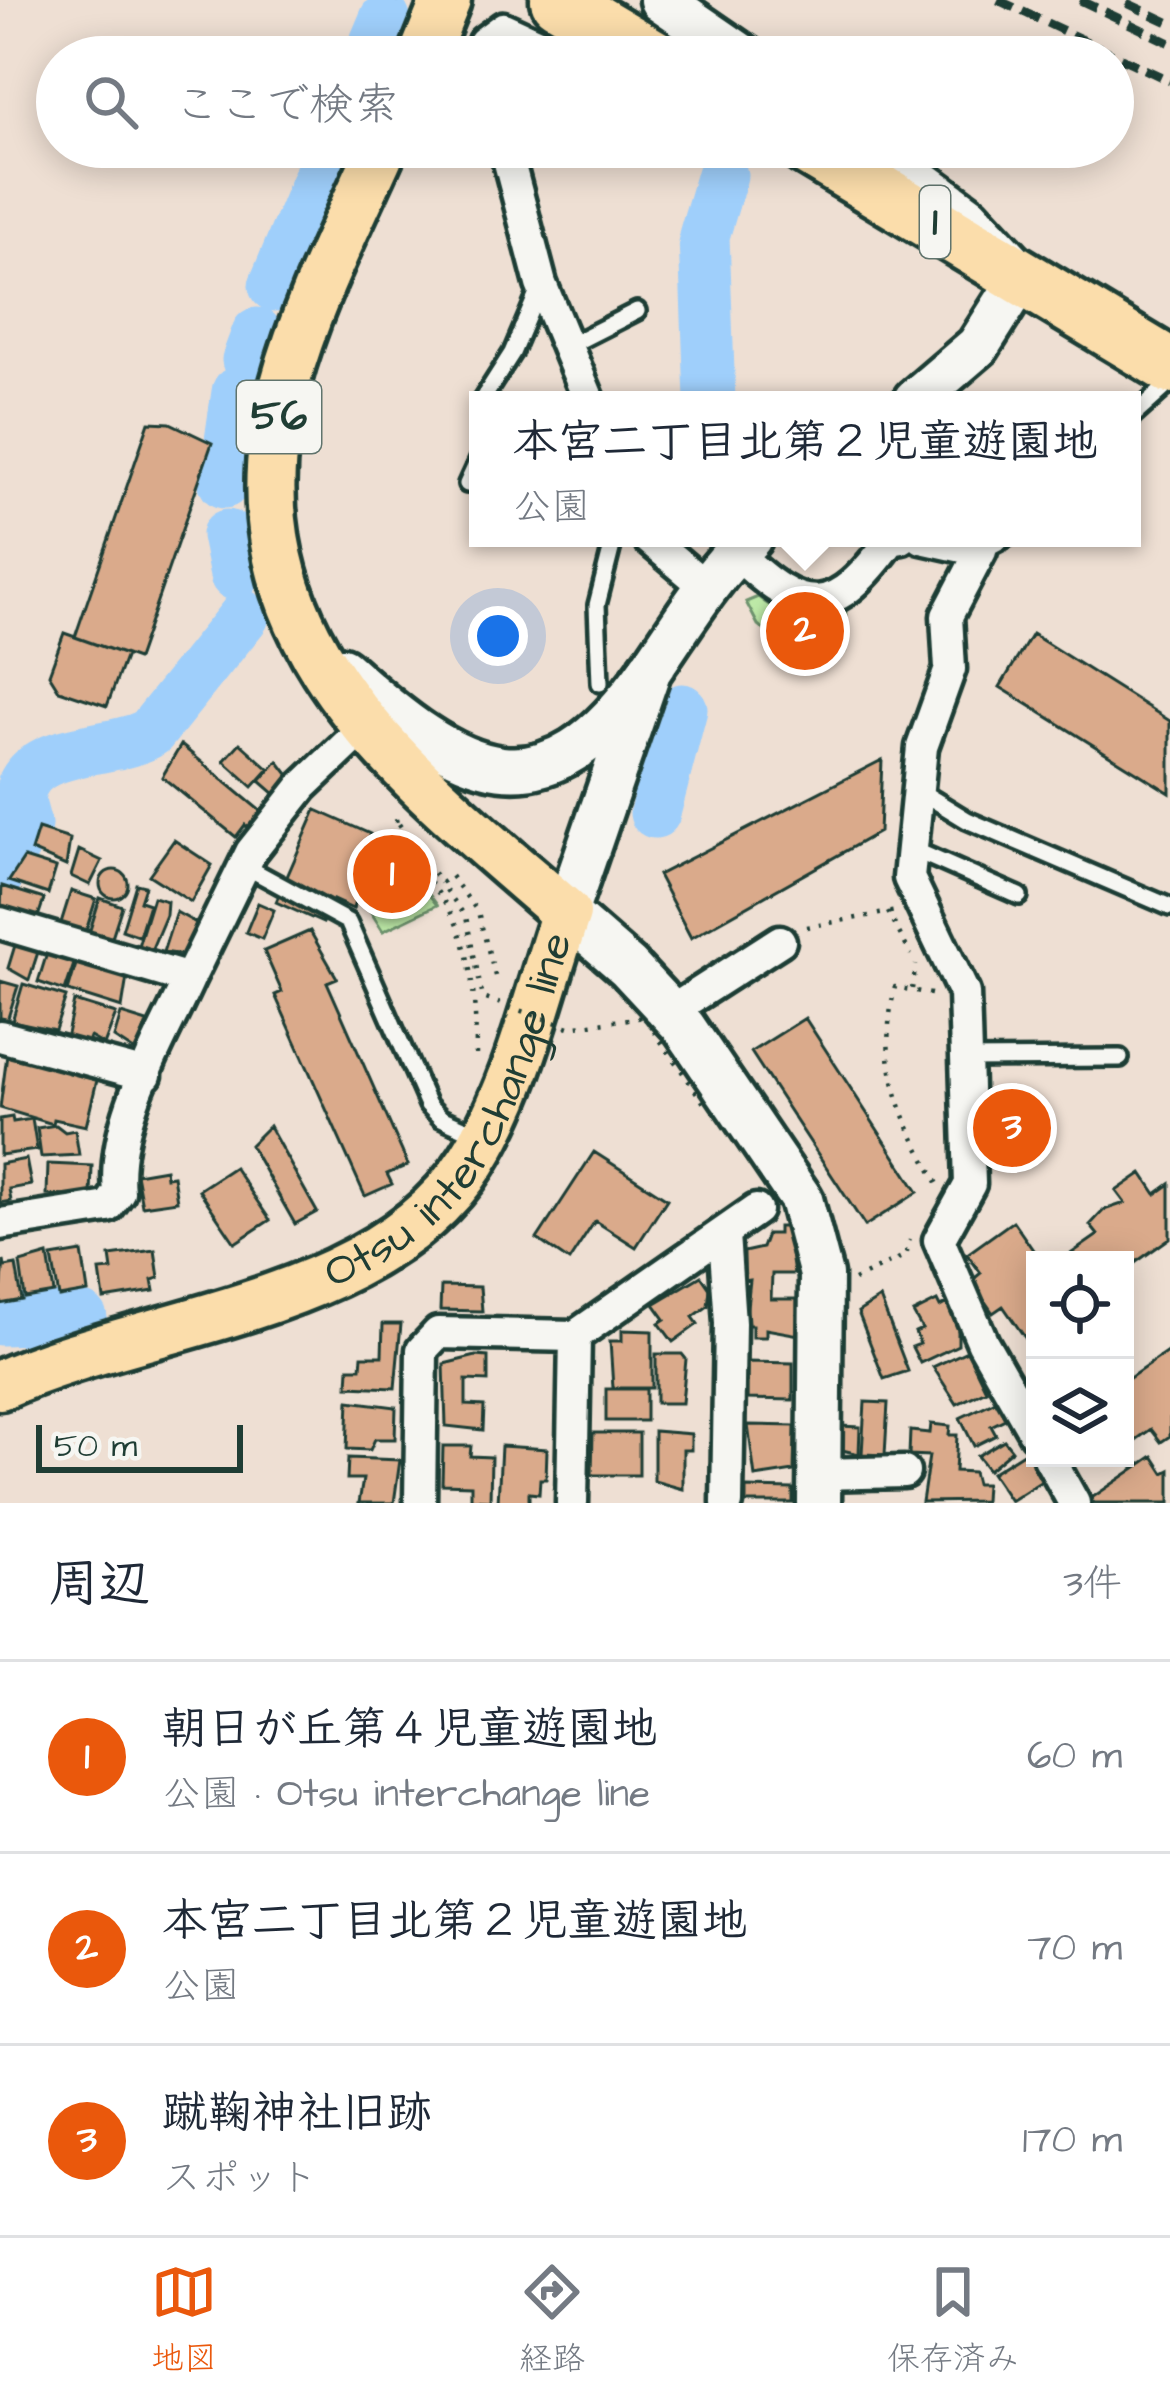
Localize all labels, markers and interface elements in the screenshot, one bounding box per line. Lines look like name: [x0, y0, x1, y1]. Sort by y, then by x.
search box: [36, 36, 1134, 168]
icon: search: [78, 69, 144, 135]
text: ここで検索: [174, 75, 399, 137]
road number: 1: [920, 186, 950, 258]
road number: 56: [237, 381, 321, 453]
popup: [469, 391, 1141, 547]
text: 本宮二丁目北第２児童遊園地: [512, 412, 1098, 474]
text: 公園: [512, 481, 591, 535]
pin: 2: [766, 586, 844, 676]
your location: [468, 606, 528, 666]
pin: 1: [353, 829, 431, 919]
street label: Otsu interchange line: [314, 925, 589, 1304]
pin: 3: [973, 1083, 1051, 1173]
map controls: [1026, 1251, 1134, 1467]
button: locate: [1026, 1251, 1134, 1359]
button: layers: [1026, 1359, 1134, 1467]
scale bar: [36, 1419, 243, 1472]
text: 50 m: [54, 1423, 137, 1469]
text: 周辺: [48, 1550, 150, 1621]
text: 3件: [1063, 1558, 1122, 1612]
text: 朝日が丘第４児童遊園地: [162, 1699, 657, 1761]
text: 1: [85, 1730, 90, 1784]
text: 60 m: [1027, 1730, 1122, 1784]
text: 公園 · Otsu interchange line: [162, 1768, 650, 1822]
text: 本宮二丁目北第２児童遊園地: [162, 1891, 747, 1953]
text: 2: [76, 1922, 98, 1976]
text: 70 m: [1027, 1922, 1122, 1976]
text: 公園: [162, 1960, 240, 2014]
text: 蹴鞠神社旧跡: [162, 2083, 432, 2145]
text: 3: [77, 2114, 97, 2168]
text: 170 m: [1022, 2114, 1122, 2168]
text: スポット: [162, 2152, 318, 2206]
tab: 地図: [151, 2259, 217, 2382]
tab: 経路: [519, 2259, 585, 2382]
tab: 保存済み: [887, 2259, 1019, 2382]

